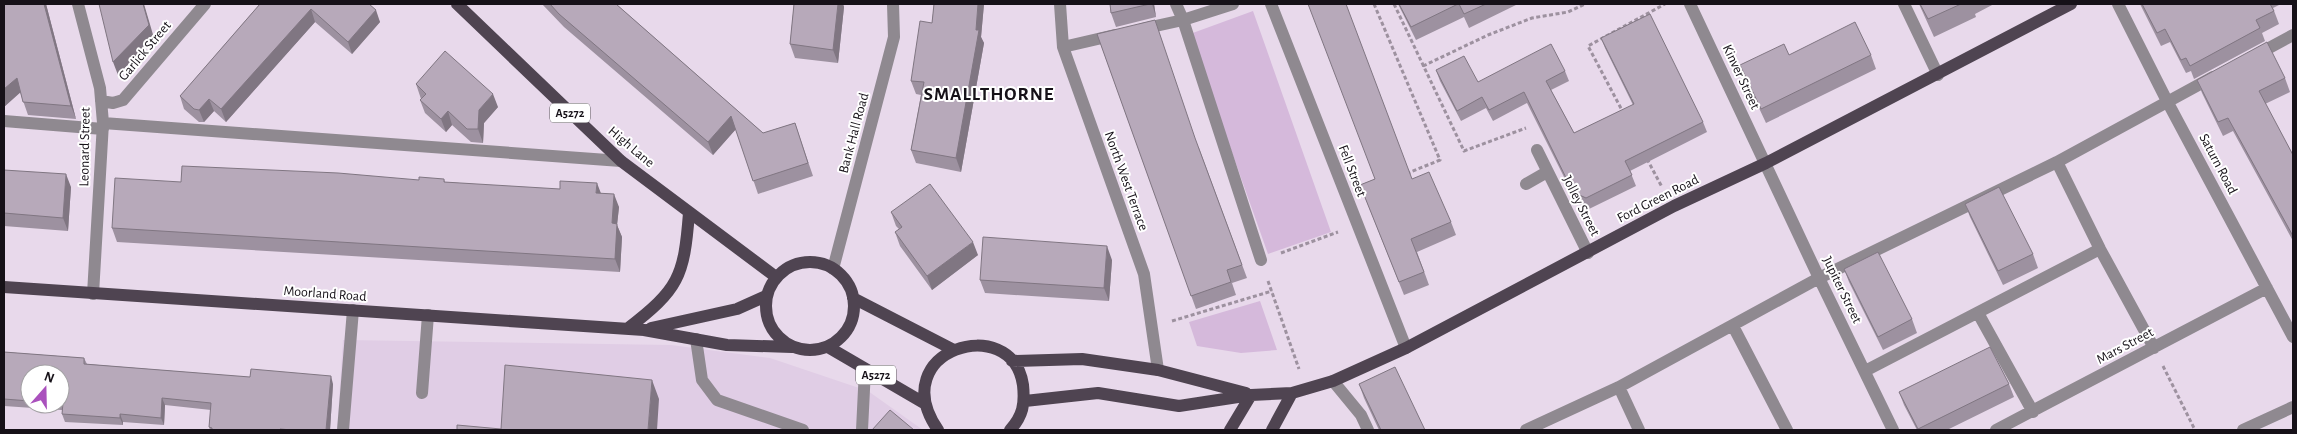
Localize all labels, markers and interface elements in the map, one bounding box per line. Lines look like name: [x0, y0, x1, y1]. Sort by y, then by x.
street label: Garlick Street: [116, 18, 174, 83]
street label: Kinver Street: [1720, 42, 1762, 112]
district label: SMALLTHORNE: [923, 85, 1055, 104]
street label: Bank Hall Road: [837, 91, 871, 175]
road number: A5272: [550, 104, 590, 122]
street label: Leonard Street: [77, 107, 93, 187]
street label: High Lane: [605, 124, 657, 170]
street label: North West Terrace: [1102, 130, 1150, 232]
street label: Saturn Road: [2196, 132, 2240, 196]
street label: Fell Street: [1336, 143, 1368, 199]
street label: Ford Green Road: [1615, 172, 1701, 226]
street label: Jolley Street: [1560, 174, 1602, 239]
street label: Jupiter Street: [1820, 254, 1864, 326]
street label: Moorland Road: [283, 284, 367, 304]
street label: Mars Street: [2094, 325, 2156, 367]
north arrow: [20, 364, 70, 414]
road number: A5272: [856, 366, 896, 384]
text: N: [42, 369, 56, 386]

